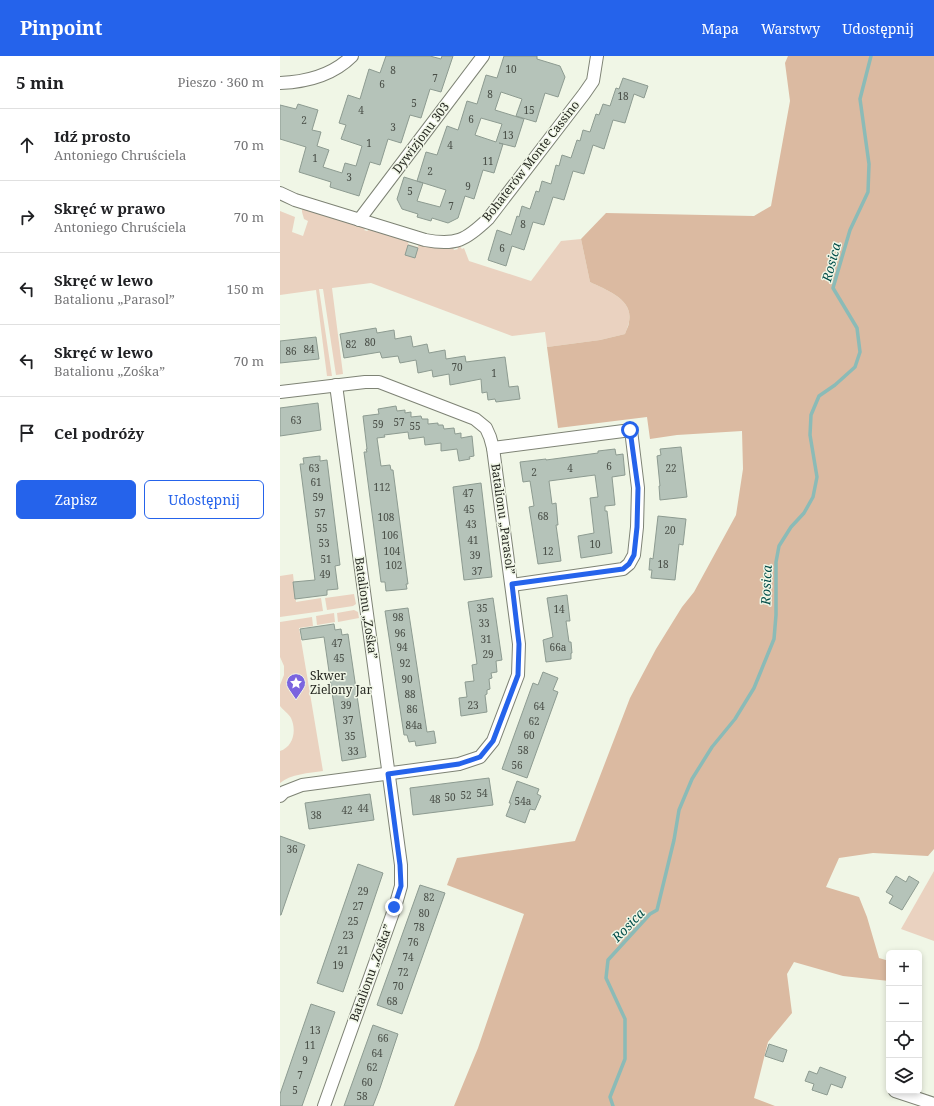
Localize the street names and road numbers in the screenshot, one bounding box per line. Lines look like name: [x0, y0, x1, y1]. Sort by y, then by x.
street label: Bohaterów Monte Cassino: [478, 97, 583, 225]
street label: Dywizjonu 303: [388, 98, 453, 177]
street label: Batalionu „Parasol”: [487, 463, 520, 575]
street label: Batalionu „Zośka”: [351, 556, 382, 660]
street label: Batalionu „Zośka”: [345, 922, 396, 1024]

